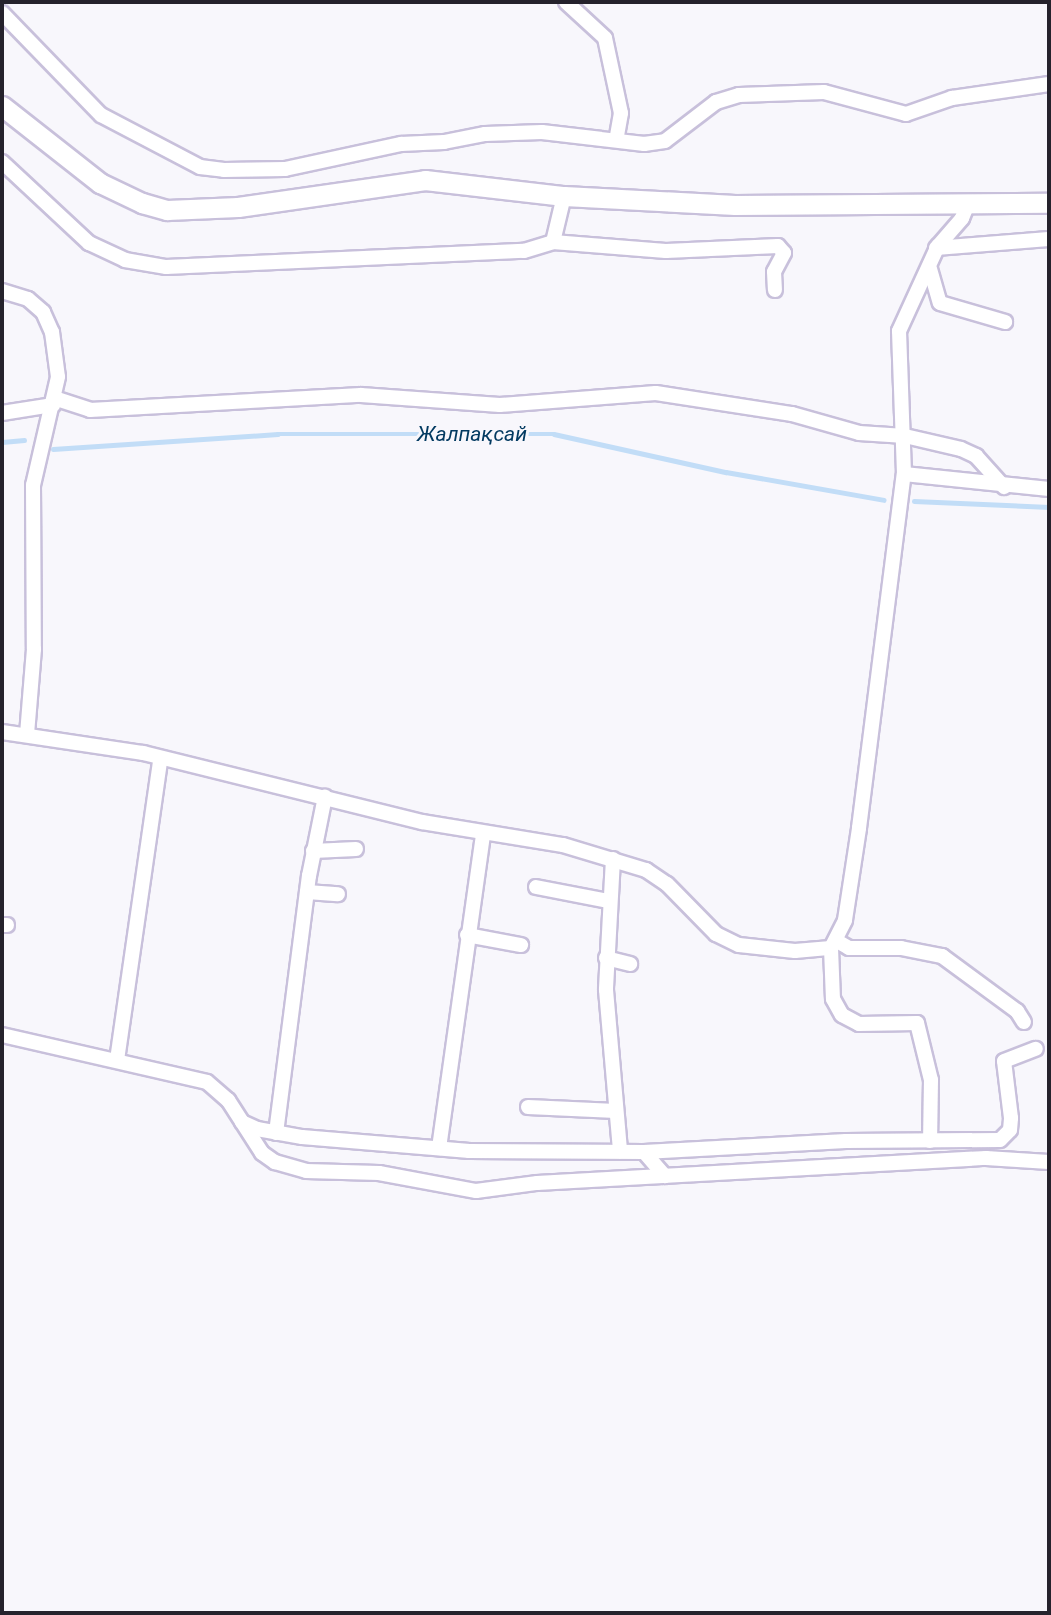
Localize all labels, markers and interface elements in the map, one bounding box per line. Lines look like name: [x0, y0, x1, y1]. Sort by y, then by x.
water label: Жалпақсай: [417, 421, 527, 447]

